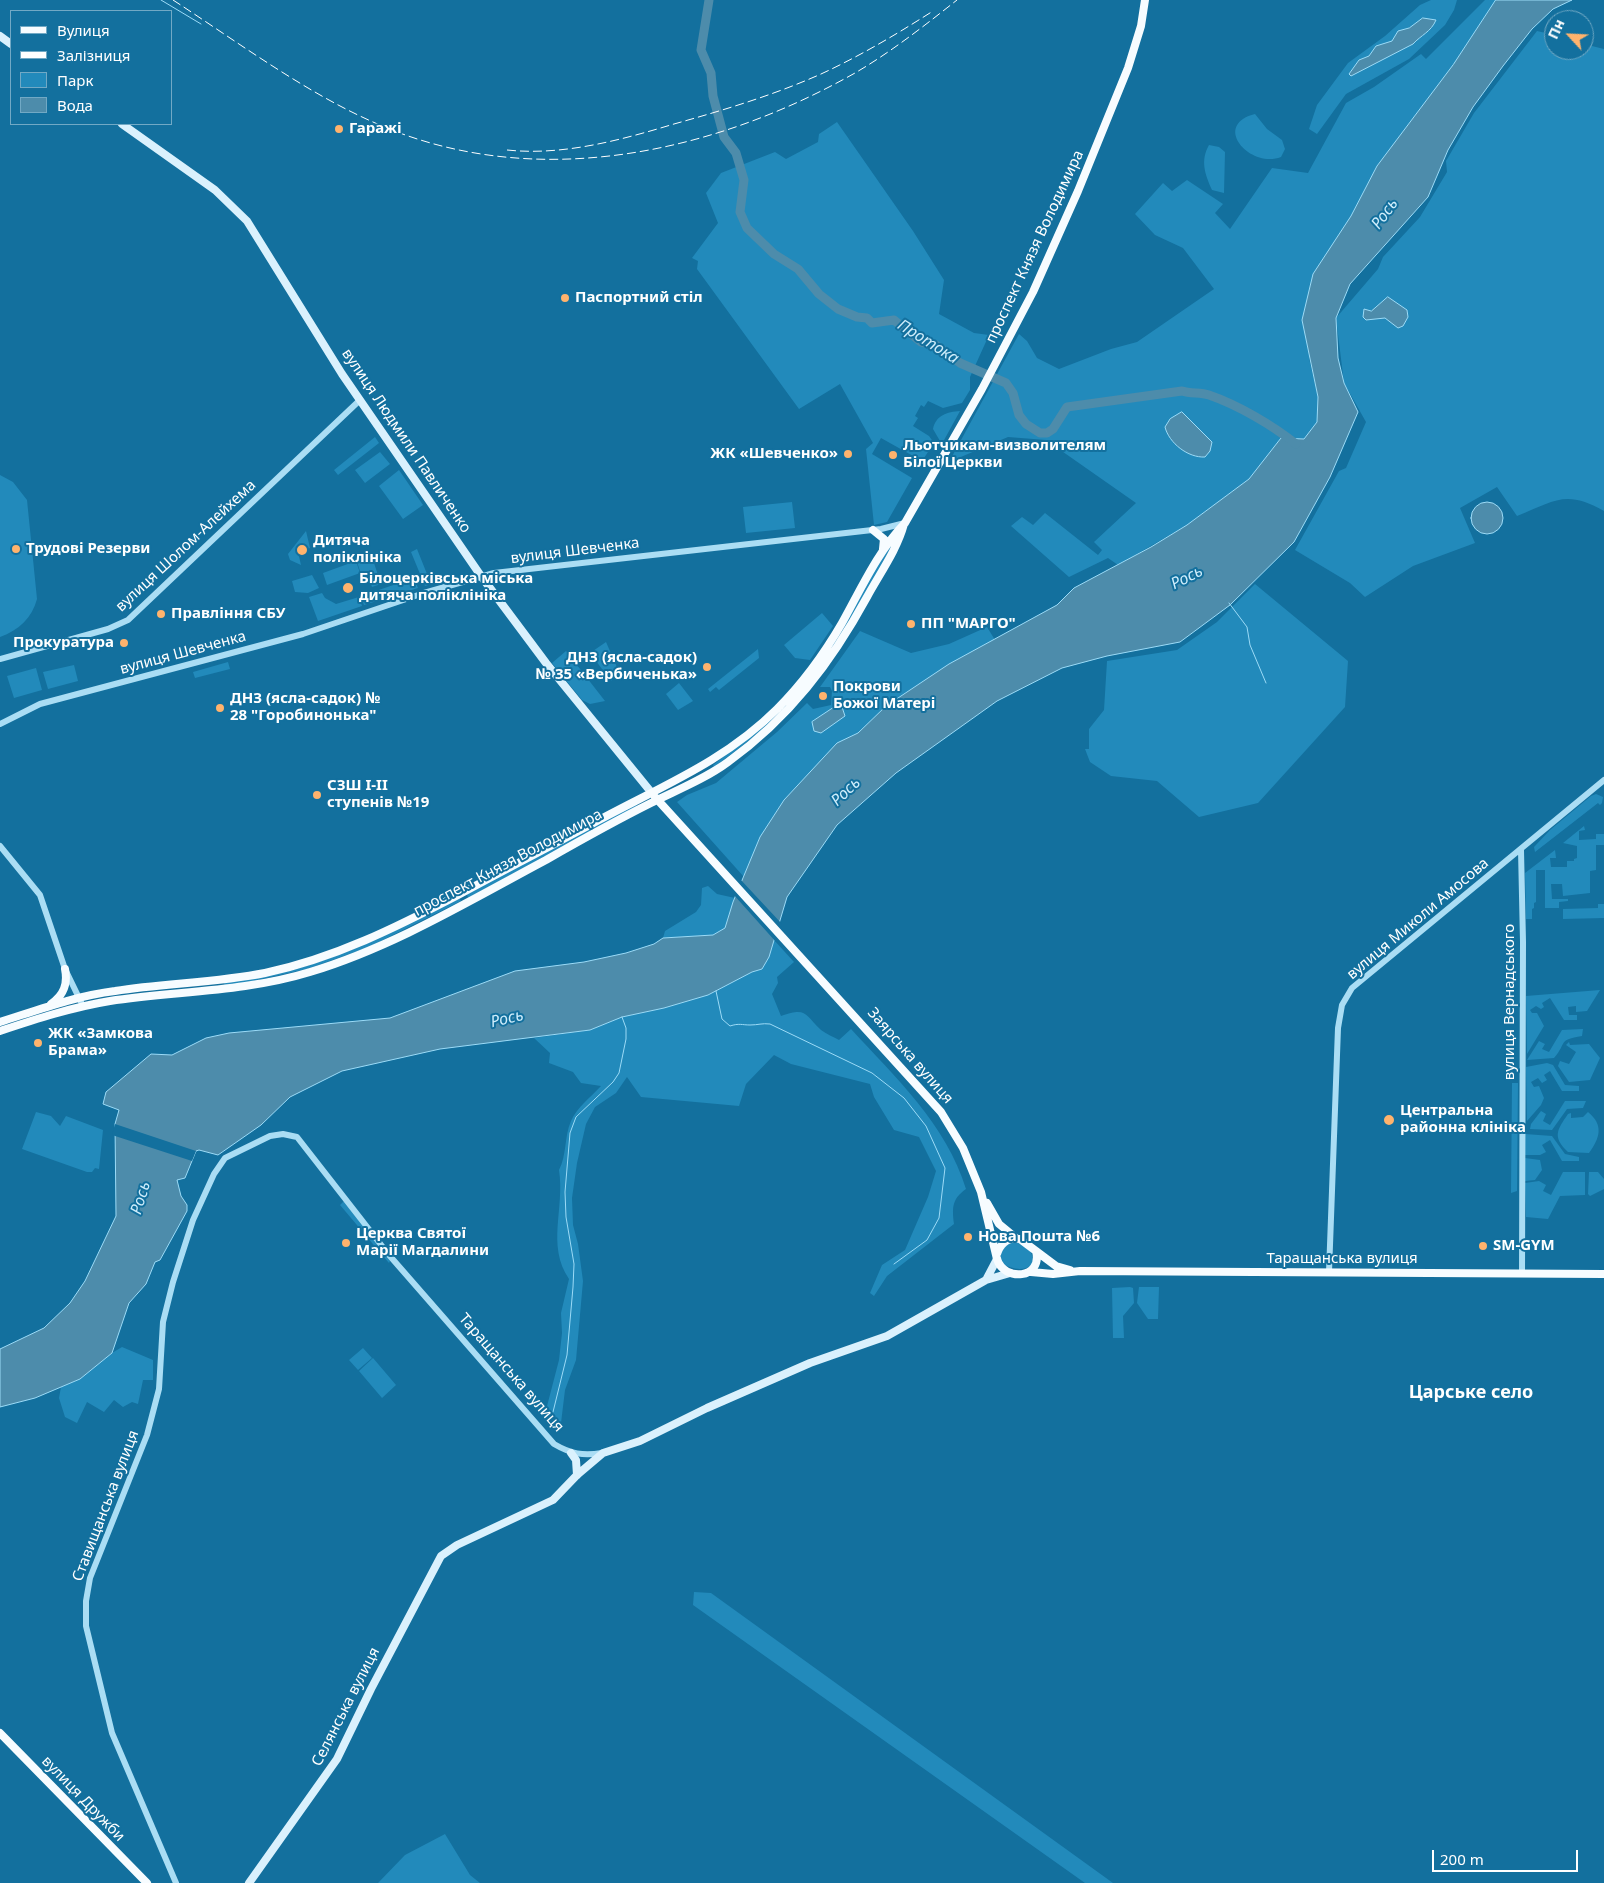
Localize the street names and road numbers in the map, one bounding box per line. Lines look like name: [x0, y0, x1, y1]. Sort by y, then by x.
street label: проспект Князя Володимира: [982, 148, 1088, 346]
street label: вулиця Людмили Павличенко: [338, 346, 474, 536]
street label: вулиця Шолом-Алейхема: [112, 476, 260, 616]
street label: вулиця Шевченка: [510, 534, 640, 568]
street label: вулиця Шевченка: [118, 628, 248, 678]
street label: проспект Князя Володимира: [411, 806, 605, 920]
street label: вулиця Миколи Амосова: [1343, 854, 1493, 984]
street label: вулиця Вернадського: [1501, 924, 1519, 1080]
street label: Заярська вулиця: [863, 1004, 957, 1108]
street label: Таращанська вулиця: [1266, 1250, 1418, 1268]
street label: Таращанська вулиця: [455, 1310, 567, 1436]
street label: Ставищанська вулиця: [69, 1428, 143, 1584]
street label: Селянська вулиця: [308, 1644, 384, 1770]
street label: вулиця Дружби: [38, 1752, 128, 1846]

